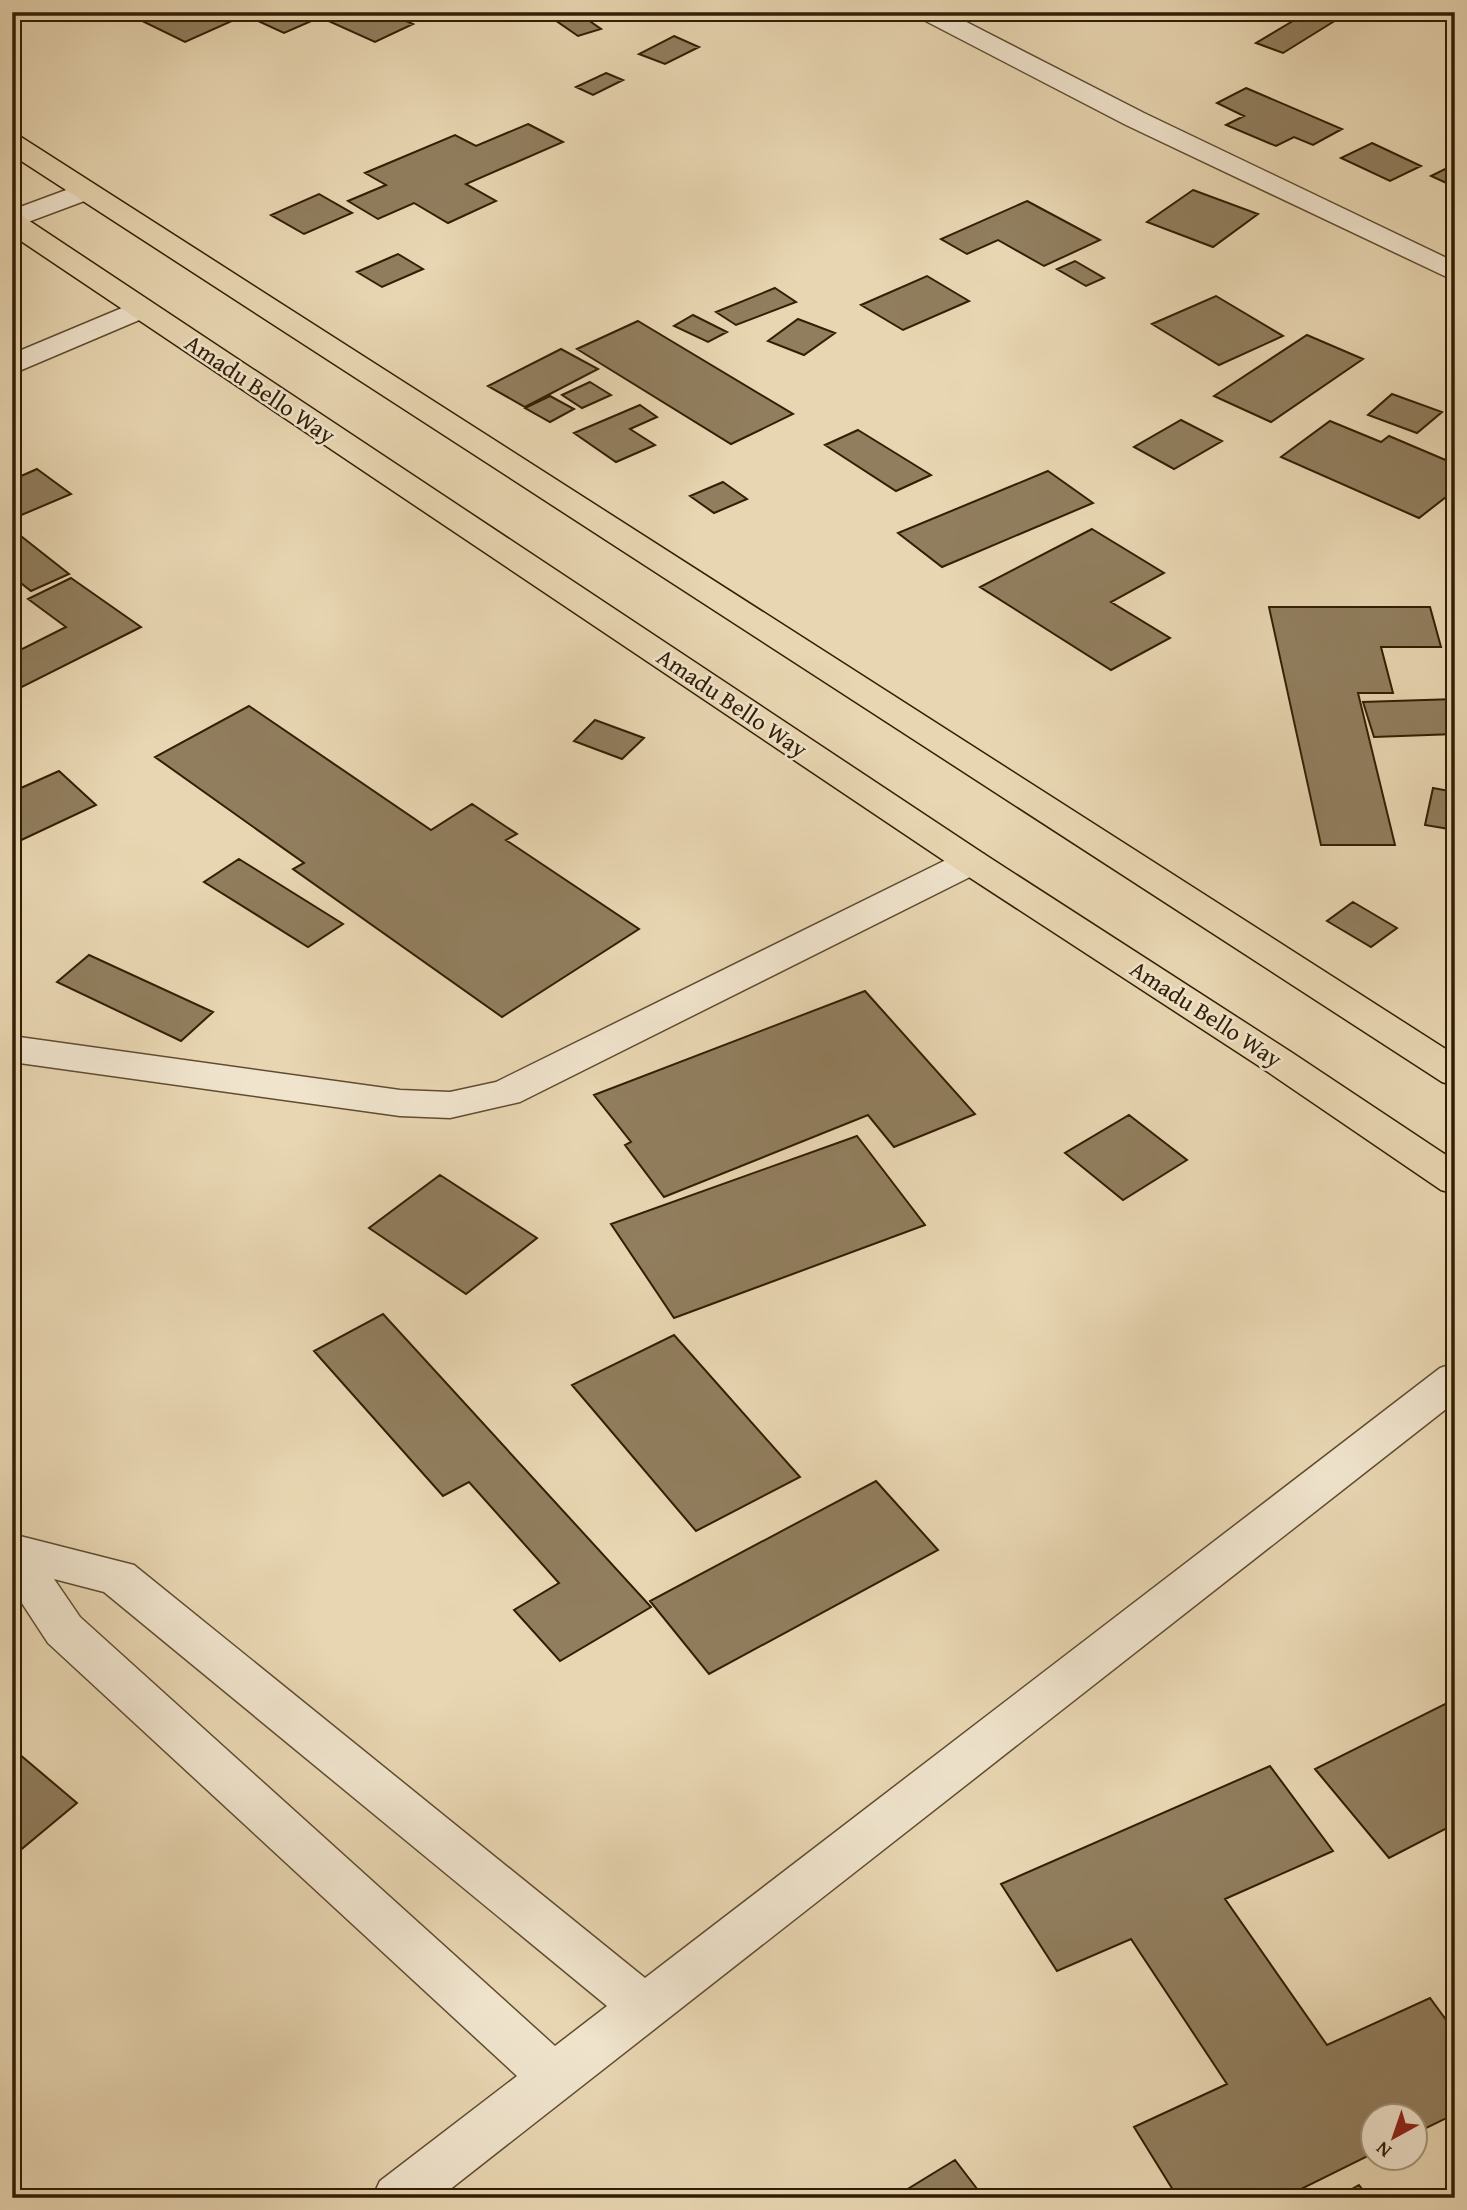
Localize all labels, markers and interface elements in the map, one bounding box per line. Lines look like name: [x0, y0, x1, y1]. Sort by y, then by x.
street label: Amadu Bello Way: [178, 325, 343, 452]
street label: Amadu Bello Way: [650, 639, 815, 766]
street label: Amadu Bello Way: [1123, 951, 1289, 1076]
north arrow: [1358, 2102, 1428, 2172]
text: N: [1369, 2135, 1397, 2165]

